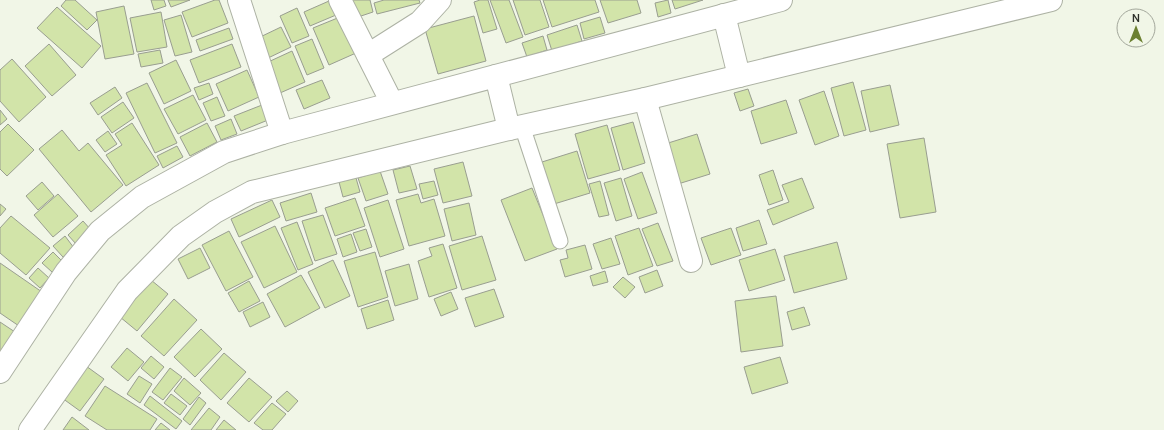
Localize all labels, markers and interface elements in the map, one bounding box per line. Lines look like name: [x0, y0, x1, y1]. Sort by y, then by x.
north arrow: [1116, 8, 1156, 48]
text: N: [1132, 10, 1140, 25]

